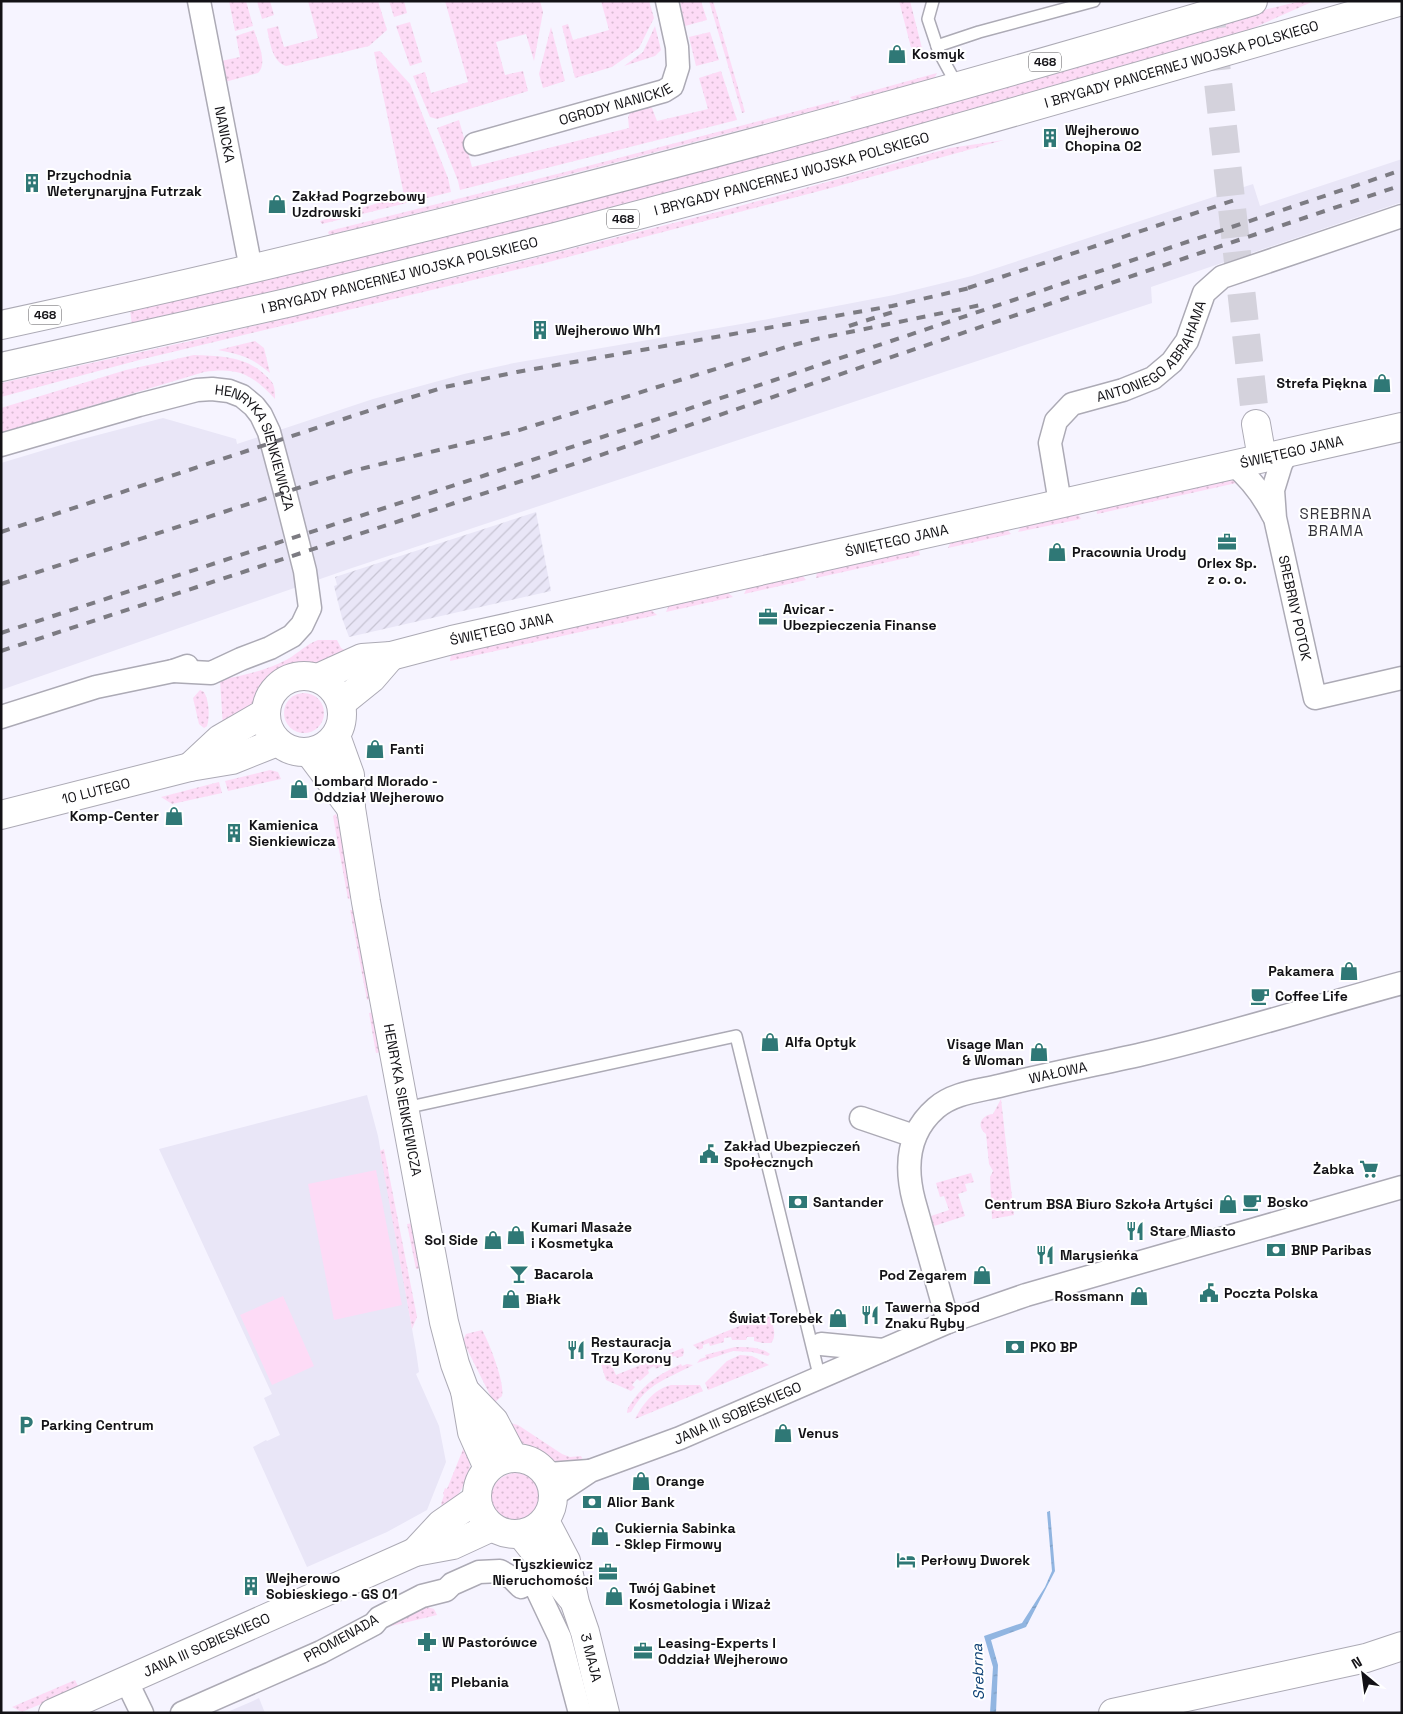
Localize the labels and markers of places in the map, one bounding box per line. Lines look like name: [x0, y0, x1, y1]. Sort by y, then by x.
shop icon: Kosmyk: [886, 43, 908, 65]
place label: Kosmyk: [912, 45, 965, 63]
place label: Wejherowo Chopina 02: [1065, 121, 1142, 155]
building icon: Wejherowo Chopina 02: [1039, 127, 1061, 149]
place label: Przychodnia Weterynaryjna Futrzak: [47, 166, 202, 200]
building icon: Przychodnia Weterynaryjna Futrzak: [21, 172, 43, 194]
place label: Zakład Pogrzebowy Uzdrowski: [292, 187, 426, 221]
shop icon: Zakład Pogrzebowy Uzdrowski: [266, 193, 288, 215]
building icon: Wejherowo Wh1: [529, 319, 551, 341]
place label: Wejherowo Wh1: [555, 321, 660, 339]
shop icon: Strefa Piękna: [1371, 372, 1393, 394]
place label: Strefa Piękna: [1276, 374, 1367, 392]
office icon: Orlex Sp. z o. o.: [1216, 531, 1238, 553]
shop icon: Pracownia Urody: [1046, 541, 1068, 563]
place label: Pracownia Urody: [1072, 543, 1186, 561]
place label: Orlex Sp. z o. o.: [1197, 554, 1257, 588]
place label: Avicar - Ubezpieczenia Finanse: [783, 600, 937, 634]
office icon: Avicar - Ubezpieczenia Finanse: [757, 606, 779, 628]
shop icon: Fanti: [364, 738, 386, 760]
place label: Fanti: [390, 740, 424, 758]
place label: Lombard Morado - Oddział Wejherowo: [314, 772, 444, 806]
shop icon: Lombard Morado - Oddział Wejherowo: [288, 778, 310, 800]
shop icon: Komp-Center: [163, 805, 185, 827]
place label: Komp-Center: [70, 807, 159, 825]
place label: Kamienica Sienkiewicza: [249, 816, 336, 850]
building icon: Kamienica Sienkiewicza: [223, 822, 245, 844]
shop icon: Pakamera: [1338, 960, 1360, 982]
place label: Pakamera: [1268, 962, 1334, 980]
cafe icon: Coffee Life: [1249, 985, 1271, 1007]
place label: Coffee Life: [1275, 987, 1348, 1005]
shop icon: Alfa Optyk: [759, 1031, 781, 1053]
place label: Alfa Optyk: [785, 1033, 856, 1051]
place label: Visage Man & Woman: [947, 1035, 1024, 1069]
shop icon: Visage Man & Woman: [1028, 1041, 1050, 1063]
place label: Zakład Ubezpieczeń Społecznych: [724, 1137, 860, 1171]
public building icon: Zakład Ubezpieczeń Społecznych: [698, 1143, 720, 1165]
supermarket icon: Żabka: [1358, 1158, 1380, 1180]
place label: Żabka: [1313, 1160, 1354, 1178]
bank icon: Santander: [787, 1191, 809, 1213]
cafe icon: Bosko: [1241, 1191, 1263, 1213]
place label: Santander: [813, 1193, 884, 1211]
shop icon: Centrum BSA Biuro Szkoła Artyści: [1217, 1193, 1239, 1215]
place label: Bosko: [1267, 1193, 1308, 1211]
place label: Centrum BSA Biuro Szkoła Artyści: [984, 1195, 1213, 1213]
place label: Kumari Masaże i Kosmetyka: [531, 1218, 632, 1252]
restaurant icon: Stare Miasto: [1124, 1220, 1146, 1242]
place label: Stare Miasto: [1150, 1222, 1236, 1240]
shop icon: Kumari Masaże i Kosmetyka: [505, 1224, 527, 1246]
shop icon: Sol Side: [482, 1229, 504, 1251]
place label: Sol Side: [424, 1231, 478, 1249]
bank icon: BNP Paribas: [1265, 1239, 1287, 1261]
place label: BNP Paribas: [1291, 1241, 1372, 1259]
restaurant icon: Marysieńka: [1034, 1244, 1056, 1266]
place label: Marysieńka: [1060, 1246, 1138, 1264]
bar icon: Bacarola: [508, 1263, 530, 1285]
shop icon: Pod Zegarem: [971, 1264, 993, 1286]
place label: Bacarola: [534, 1265, 593, 1283]
place label: Pod Zegarem: [879, 1266, 967, 1284]
public building icon: Poczta Polska: [1198, 1282, 1220, 1304]
place label: Poczta Polska: [1224, 1284, 1318, 1302]
shop icon: Rossmann: [1128, 1285, 1150, 1307]
place label: Rossmann: [1055, 1287, 1124, 1305]
shop icon: Białk: [500, 1288, 522, 1310]
place label: Białk: [526, 1290, 561, 1308]
place label: Tawerna Spod Znaku Ryby: [885, 1298, 980, 1332]
restaurant icon: Tawerna Spod Znaku Ryby: [859, 1304, 881, 1326]
shop icon: Świat Torebek: [827, 1307, 849, 1329]
place label: Świat Torebek: [729, 1309, 823, 1327]
place label: Restauracja Trzy Korony: [591, 1333, 671, 1367]
bank icon: PKO BP: [1004, 1336, 1026, 1358]
place label: PKO BP: [1030, 1338, 1078, 1356]
restaurant icon: Restauracja Trzy Korony: [565, 1339, 587, 1361]
parking icon: Parking Centrum: [15, 1414, 37, 1436]
place label: Parking Centrum: [41, 1416, 154, 1434]
shop icon: Venus: [772, 1422, 794, 1444]
place label: Venus: [798, 1424, 839, 1442]
shop icon: Orange: [630, 1470, 652, 1492]
place label: Orange: [656, 1472, 705, 1490]
bank icon: Alior Bank: [581, 1491, 603, 1513]
place label: Alior Bank: [607, 1493, 675, 1511]
place label: Cukiernia Sabinka - Sklep Firmowy: [615, 1519, 736, 1553]
shop icon: Cukiernia Sabinka - Sklep Firmowy: [589, 1525, 611, 1547]
hotel icon: Perłowy Dworek: [895, 1549, 917, 1571]
place label: Perłowy Dworek: [921, 1551, 1030, 1569]
place label: Tyszkiewicz Nieruchomości: [492, 1555, 593, 1589]
office icon: Tyszkiewicz Nieruchomości: [597, 1561, 619, 1583]
place label: Wejherowo Sobieskiego - GS 01: [266, 1569, 397, 1603]
building icon: Wejherowo Sobieskiego - GS 01: [240, 1575, 262, 1597]
place label: Twój Gabinet Kosmetologia i Wizaż: [629, 1579, 771, 1613]
shop icon: Twój Gabinet Kosmetologia i Wizaż: [603, 1585, 625, 1607]
pharmacy icon: W Pastorówce: [416, 1631, 438, 1653]
place label: W Pastorówce: [442, 1633, 537, 1651]
place label: Leasing-Experts I Oddział Wejherowo: [658, 1634, 788, 1668]
office icon: Leasing-Experts I Oddział Wejherowo: [632, 1640, 654, 1662]
building icon: Plebania: [425, 1671, 447, 1693]
place label: Plebania: [451, 1673, 509, 1691]

